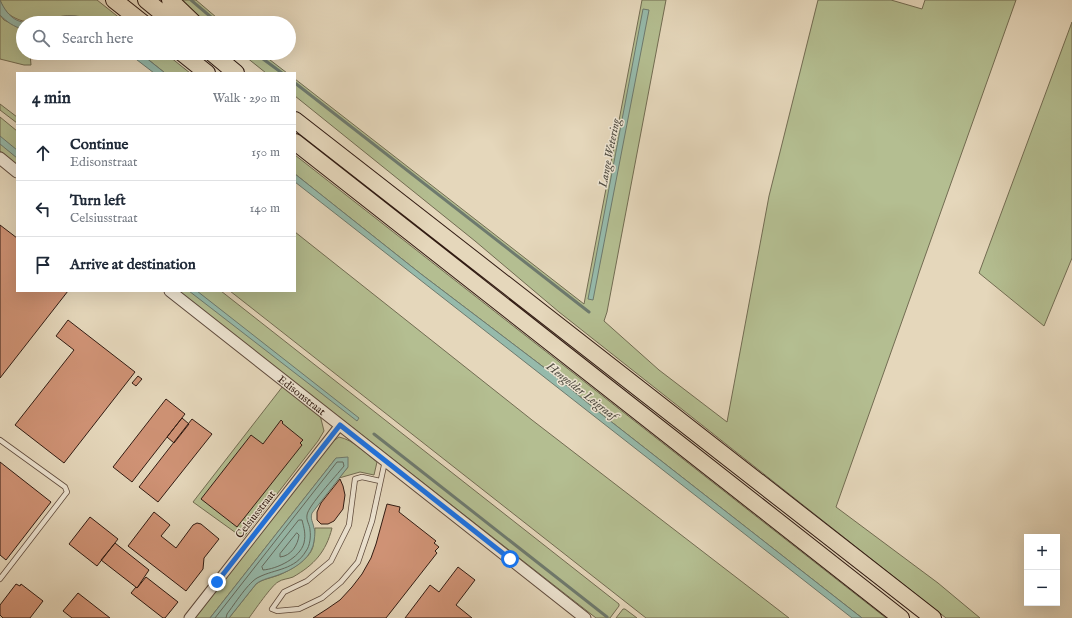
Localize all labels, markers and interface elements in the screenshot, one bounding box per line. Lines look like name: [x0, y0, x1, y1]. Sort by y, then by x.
search box: [16, 16, 296, 60]
icon: search: [30, 27, 52, 49]
text: Search here: [62, 29, 133, 48]
text: 4 min: [32, 88, 71, 109]
text: Walk · 290 m: [213, 90, 280, 107]
water label: Lange Wetering: [595, 117, 625, 190]
text: Continue: [70, 135, 128, 154]
icon: ahead: [32, 142, 54, 164]
text: 150 m: [251, 144, 280, 161]
text: Edisonstraat: [70, 154, 137, 171]
text: Turn left: [70, 191, 126, 210]
icon: left: [32, 198, 54, 220]
text: 140 m: [250, 200, 280, 217]
text: Celsiusstraat: [70, 210, 138, 227]
icon: arrive: [32, 254, 54, 276]
text: Arrive at destination: [70, 255, 196, 274]
water label: Hengelder Leigraaf: [542, 359, 623, 427]
street label: Edisonstraat: [275, 373, 328, 419]
street label: Celsiusstraat: [233, 488, 279, 541]
map controls: [1024, 534, 1060, 606]
button: +: [1024, 534, 1060, 570]
route start: [501, 550, 519, 568]
button: −: [1024, 570, 1060, 606]
route end: [208, 573, 226, 591]

